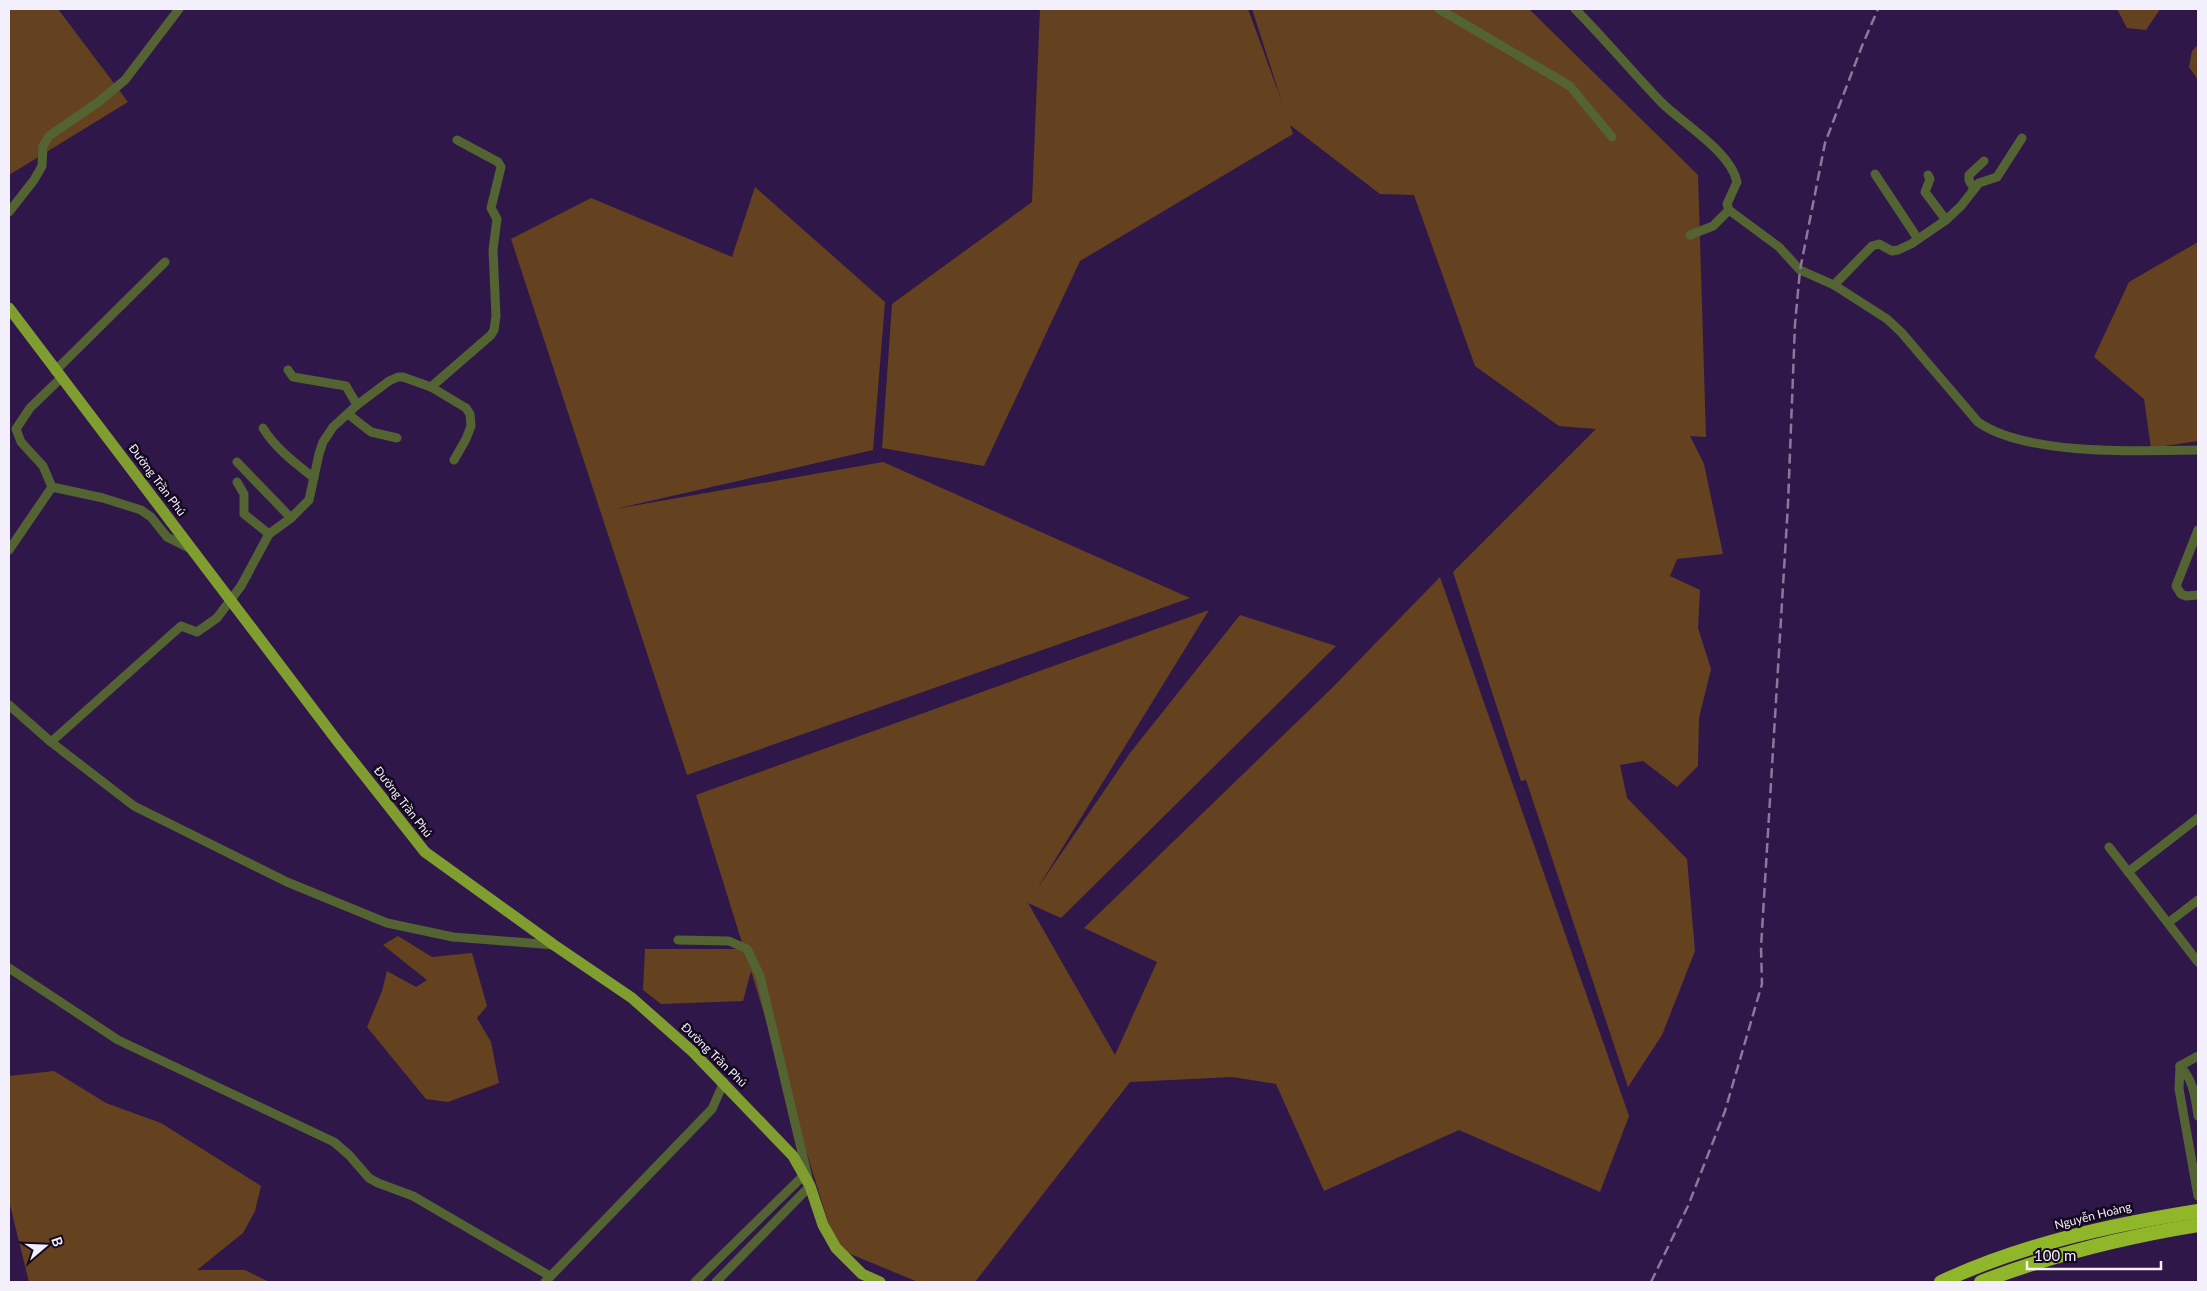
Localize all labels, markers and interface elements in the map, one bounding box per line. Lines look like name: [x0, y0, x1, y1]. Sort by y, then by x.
street label: Đường Trần Phú: [126, 441, 189, 519]
street label: Đường Trần Phú: [371, 763, 436, 840]
street label: Đường Trần Phú: [678, 1019, 750, 1090]
street label: Nguyễn Hoàng: [2053, 1199, 2133, 1232]
north arrow: [20, 1221, 70, 1271]
text: B: [48, 1234, 67, 1249]
scale bar: [2027, 1238, 2161, 1270]
text: 100 m: [2034, 1246, 2076, 1264]

